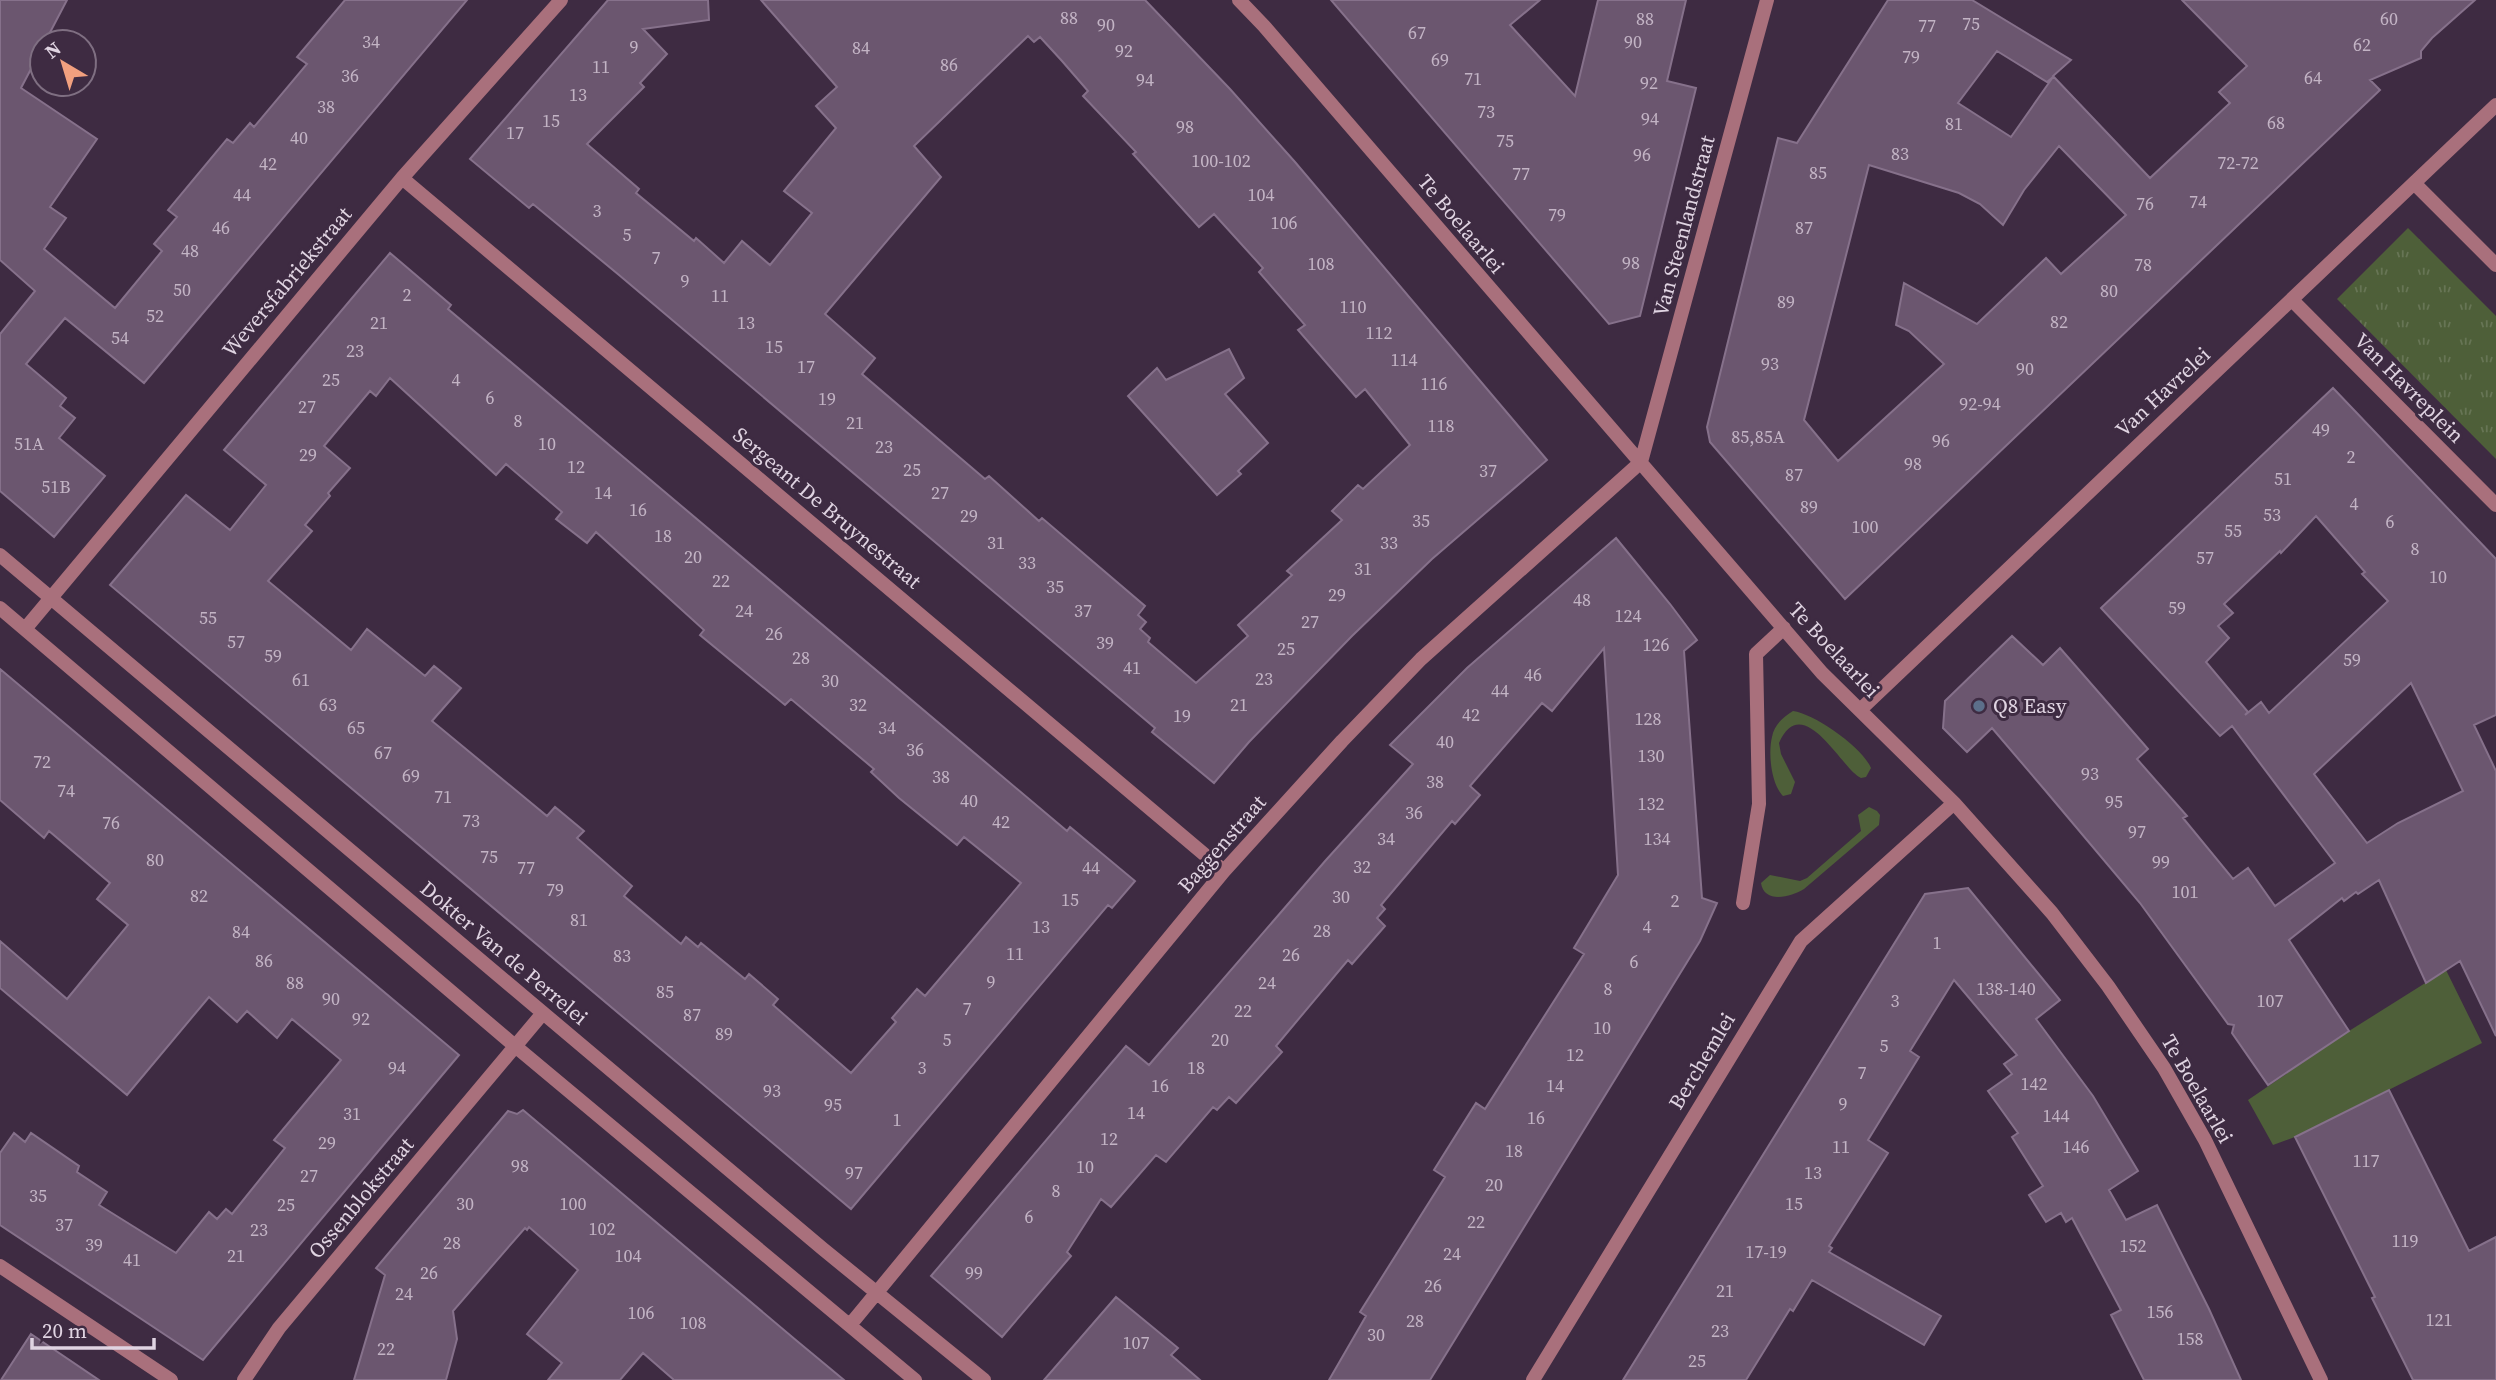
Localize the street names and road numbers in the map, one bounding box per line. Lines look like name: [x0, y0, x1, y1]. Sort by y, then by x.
street label: Van Steenlandstraat: [1645, 132, 1722, 320]
street label: Te Boelaarlei: [1411, 168, 1511, 279]
street label: Weversfabriekstraat: [215, 200, 358, 363]
street label: Van Havreplein: [2348, 326, 2471, 449]
street label: Van Havrelei: [2109, 340, 2216, 443]
street label: Sergeant De Bruynestraat: [727, 420, 928, 595]
street label: Te Boelaarlei: [1782, 595, 1886, 704]
street label: Baggenstraat: [1171, 788, 1272, 899]
street label: Dokter Van de Perrelei: [414, 874, 594, 1031]
street label: Berchemlei: [1661, 1007, 1742, 1115]
street label: Te Boelaarlei: [2155, 1029, 2240, 1149]
street label: Ossenblokstraat: [301, 1131, 420, 1264]

